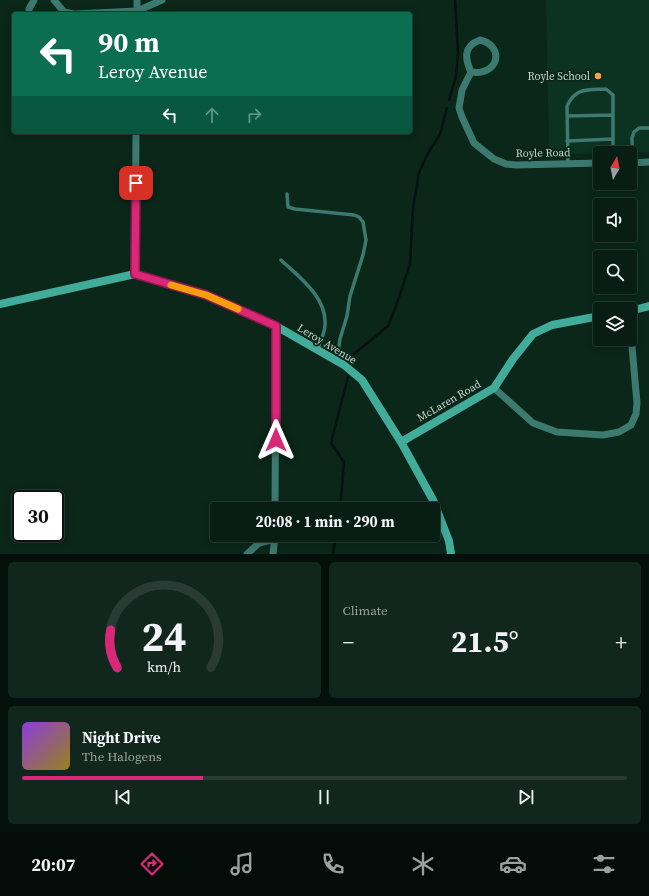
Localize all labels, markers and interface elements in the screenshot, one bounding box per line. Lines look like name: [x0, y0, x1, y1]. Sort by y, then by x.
text: 90 m: [98, 23, 160, 61]
icon: left: [32, 28, 84, 80]
text: Leroy Avenue: [98, 59, 208, 84]
place label: Royle School: [527, 69, 590, 84]
marker: Royle School: [593, 71, 603, 81]
icon: left: [159, 104, 181, 126]
icon: ahead: [201, 104, 223, 126]
icon: right: [243, 104, 265, 126]
street label: Royle Road: [515, 145, 571, 161]
north arrow: [593, 146, 637, 190]
map controls: [593, 146, 637, 346]
pin: [119, 166, 153, 200]
icon: arrive: [125, 172, 147, 194]
button: sound: [593, 198, 637, 242]
button: search: [593, 250, 637, 294]
button: layers: [593, 302, 637, 346]
street label: Leroy Avenue: [294, 320, 360, 368]
street label: McLaren Road: [414, 376, 484, 425]
position arrow: [255, 419, 297, 461]
speed limit sign: 30: [12, 490, 64, 542]
text: 20:08 · 1 min · 290 m: [256, 511, 395, 532]
text: Climate: [343, 602, 388, 619]
text: 24: [142, 608, 187, 665]
text: 21.5°: [451, 621, 519, 662]
text: −: [343, 627, 354, 657]
text: +: [615, 627, 627, 657]
text: km/h: [147, 657, 182, 677]
text: Night Drive: [82, 727, 161, 748]
text: The Halogens: [82, 748, 162, 765]
icon: previous: [112, 786, 134, 808]
icon: pause: [313, 786, 335, 808]
icon: next: [515, 786, 537, 808]
icon: directions: [138, 850, 166, 878]
icon: music: [228, 850, 256, 878]
icon: phone: [319, 850, 347, 878]
icon: climate: [409, 850, 437, 878]
icon: car: [499, 850, 527, 878]
icon: filters: [590, 850, 618, 878]
text: 20:07: [31, 852, 76, 877]

